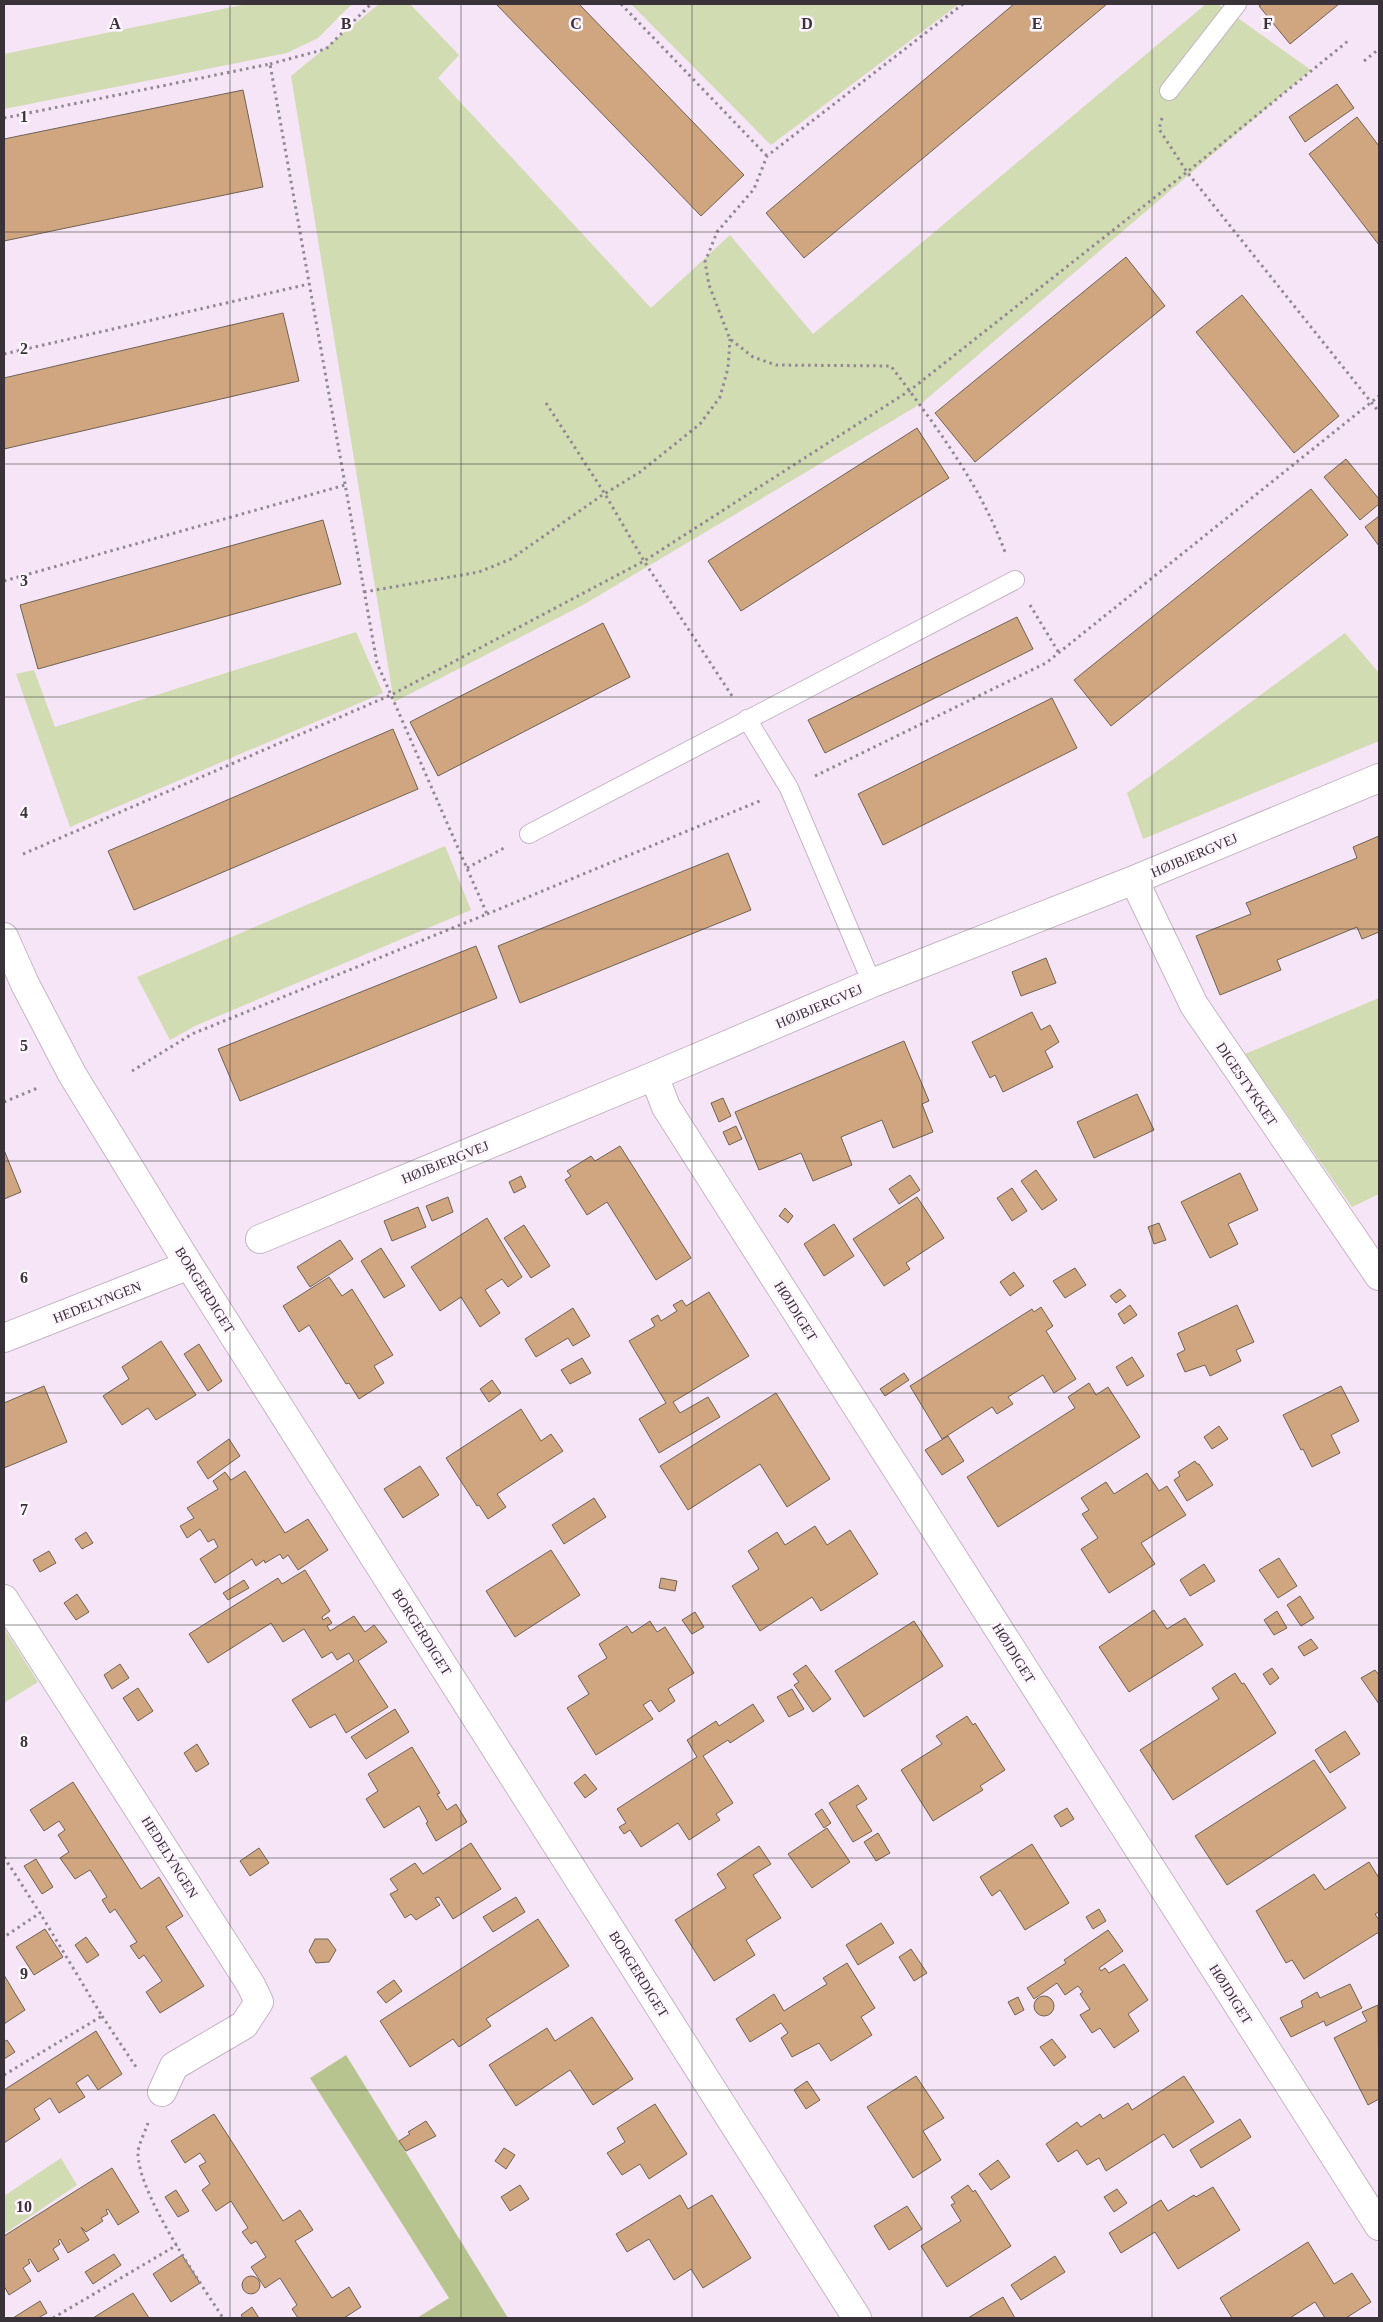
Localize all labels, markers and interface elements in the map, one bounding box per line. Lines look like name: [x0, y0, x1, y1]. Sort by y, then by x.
text: A: [109, 15, 121, 32]
text: B: [341, 15, 352, 32]
text: C: [570, 15, 582, 32]
text: D: [801, 15, 813, 32]
text: E: [1032, 15, 1042, 32]
text: F: [1263, 15, 1273, 32]
text: 1: [20, 108, 28, 125]
text: 2: [20, 340, 28, 357]
text: 3: [20, 572, 28, 589]
text: 4: [20, 804, 28, 821]
street label: HØJBJERGVEJ: [1149, 830, 1240, 880]
street label: HØJBJERGVEJ: [774, 981, 865, 1031]
text: 5: [20, 1037, 28, 1054]
street label: DIGESTYKKET: [1213, 1040, 1280, 1129]
street label: HØJBJERGVEJ: [399, 1138, 491, 1187]
street label: BORGERDIGET: [172, 1244, 237, 1336]
text: 6: [20, 1269, 28, 1286]
street label: HEDELYNGEN: [51, 1279, 143, 1326]
street label: HØJDIGET: [771, 1279, 820, 1344]
text: 7: [20, 1501, 28, 1518]
street label: BORGERDIGET: [389, 1586, 454, 1678]
street label: HØJDIGET: [989, 1621, 1038, 1686]
text: 8: [20, 1733, 28, 1750]
street label: HEDELYNGEN: [138, 1814, 201, 1901]
street label: BORGERDIGET: [606, 1928, 671, 2020]
street label: HØJDIGET: [1206, 1962, 1255, 2027]
text: 9: [20, 1965, 28, 1982]
text: 10: [16, 2198, 32, 2215]

